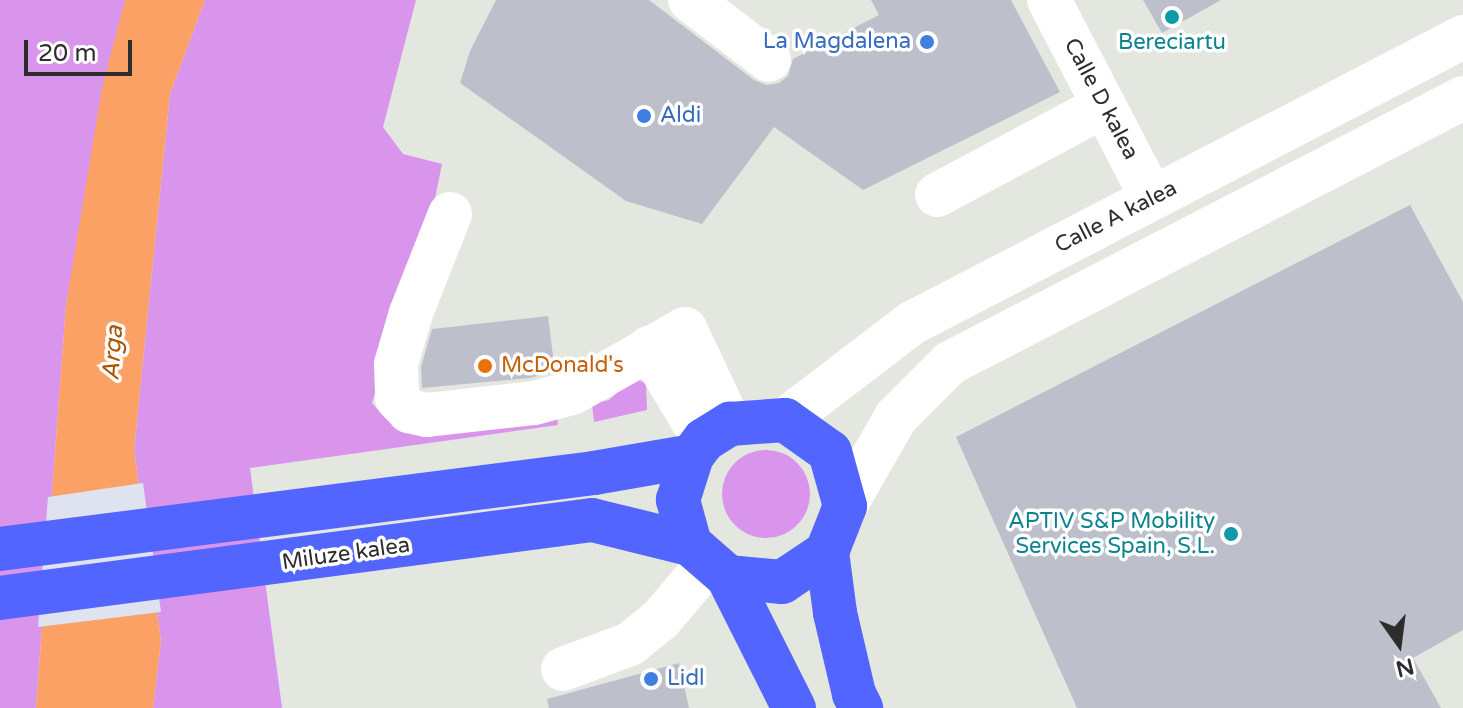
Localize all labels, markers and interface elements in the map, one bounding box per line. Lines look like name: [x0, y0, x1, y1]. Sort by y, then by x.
marker: Bereciartu: [1163, 8, 1181, 26]
scale bar: [28, 24, 136, 74]
place label: La Magdalena: [763, 29, 911, 55]
place label: Bereciartu: [1118, 30, 1226, 56]
marker: La Magdalena: [918, 33, 936, 51]
street label: Calle D kalea: [1058, 34, 1144, 164]
text: 20 m: [38, 39, 96, 68]
place label: Aldi: [660, 103, 701, 129]
marker: Aldi: [635, 107, 653, 125]
street label: Calle A kalea: [1051, 175, 1181, 259]
water label: Arga: [97, 324, 129, 382]
place label: McDonald's: [501, 353, 624, 379]
marker: McDonald's: [476, 357, 494, 375]
place label: APTIV S&P Mobility Services Spain, S.L.: [1008, 508, 1215, 560]
marker: APTIV S&P Mobility Services Spain, S.L.: [1222, 525, 1240, 543]
street label: Miluze kalea: [280, 532, 412, 576]
north arrow: [1359, 604, 1439, 684]
text: N: [1393, 653, 1417, 682]
place label: Lidl: [667, 666, 705, 692]
marker: Lidl: [642, 670, 660, 688]

